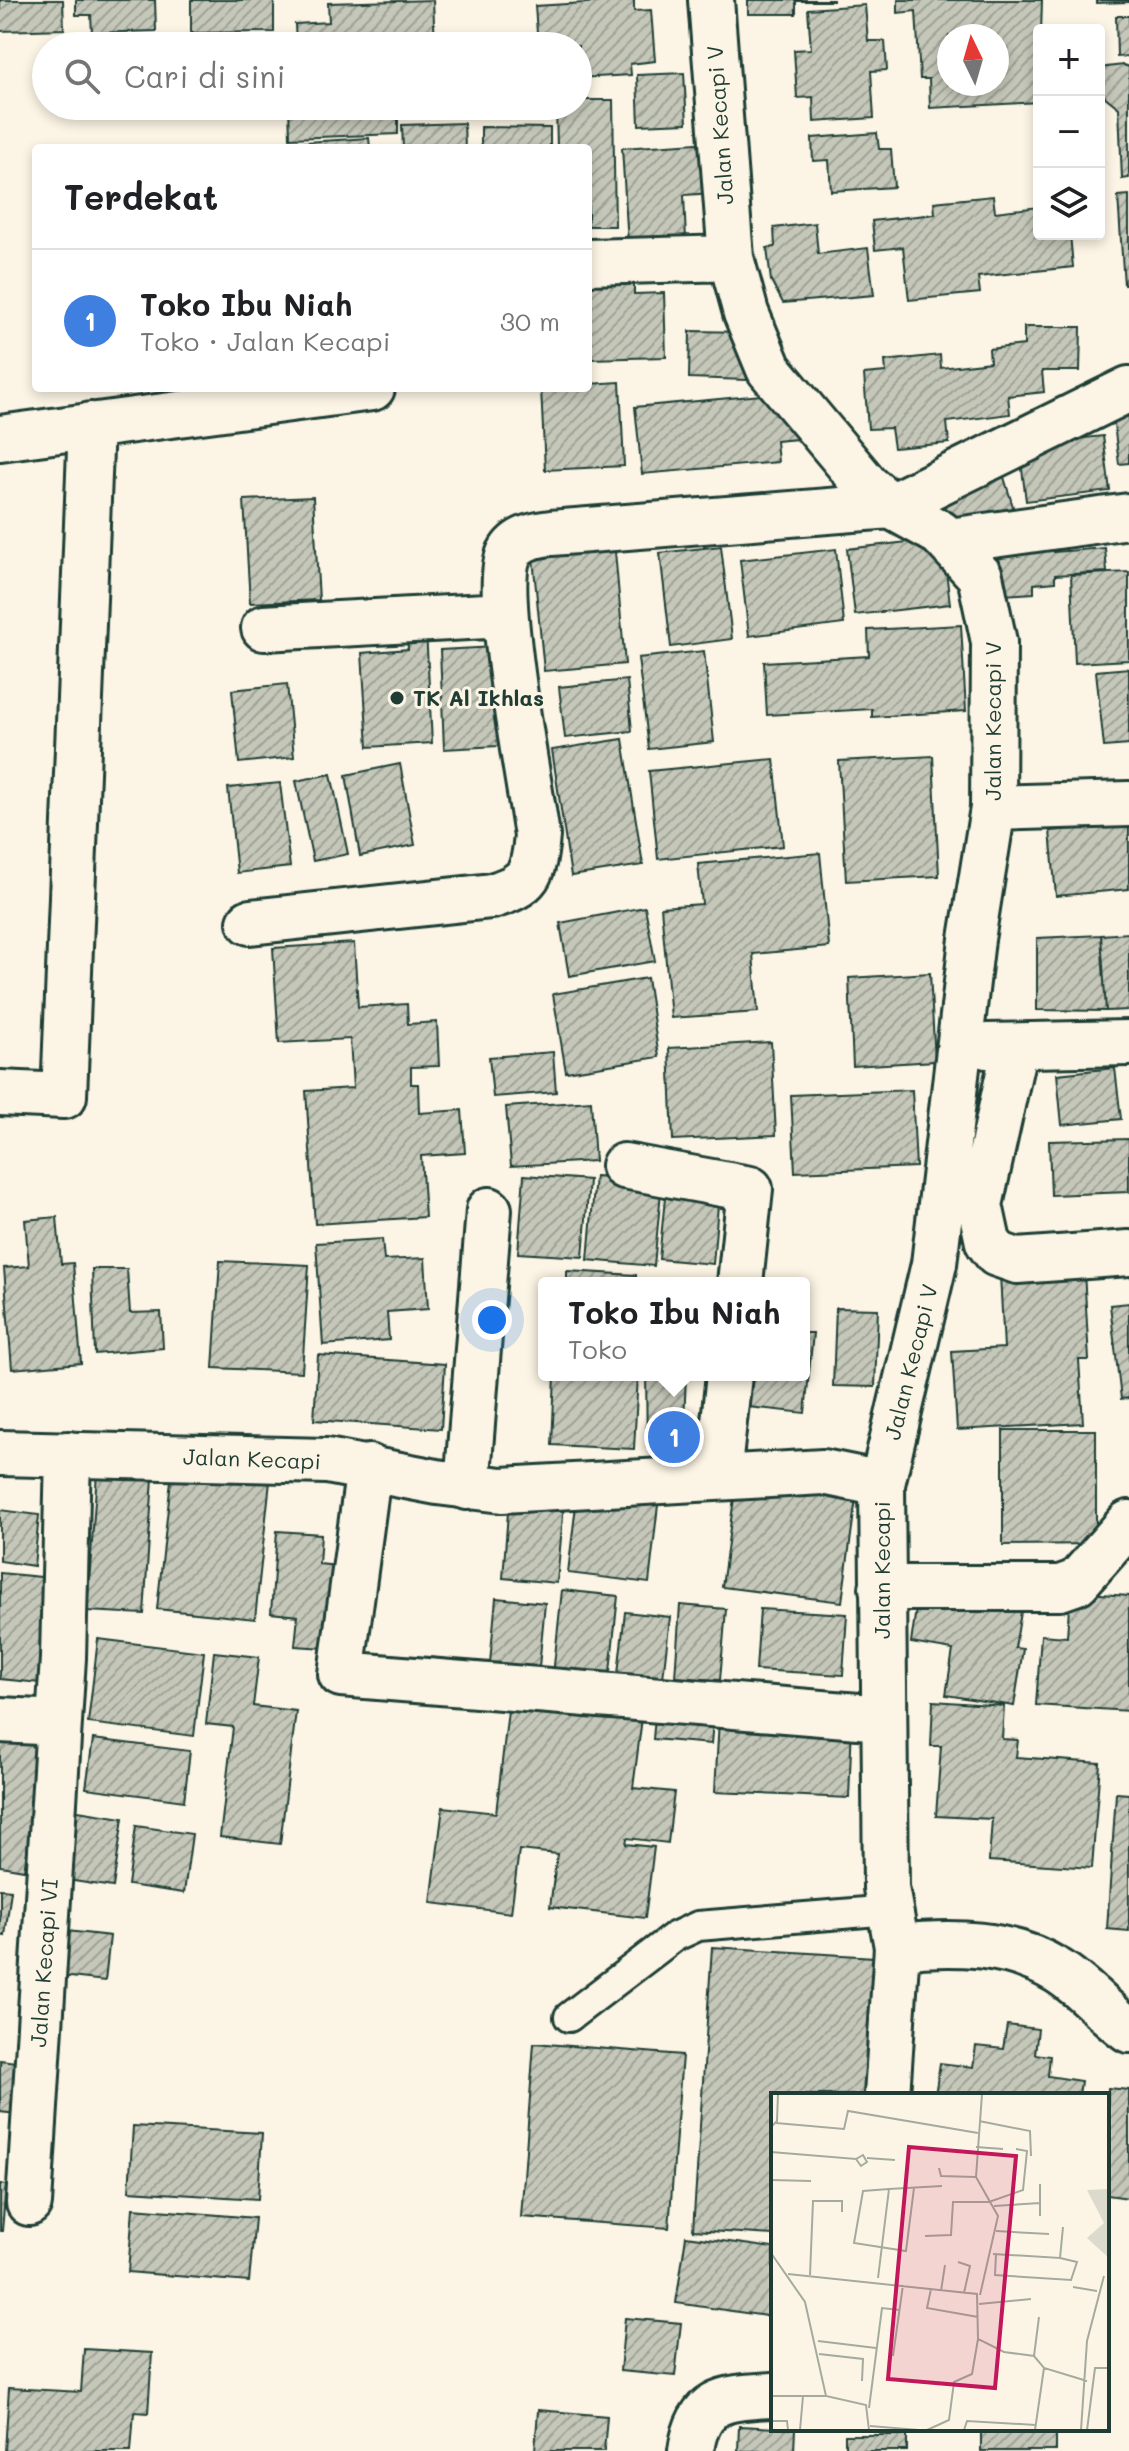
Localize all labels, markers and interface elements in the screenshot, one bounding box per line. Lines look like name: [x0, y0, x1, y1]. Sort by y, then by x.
north arrow: [937, 24, 1009, 96]
map controls: [1033, 24, 1105, 240]
button: +: [1033, 24, 1105, 96]
search box: [32, 32, 592, 120]
street label: Jalan Kecapi V: [699, 45, 740, 206]
icon: search: [60, 54, 104, 98]
text: Cari di sini: [124, 56, 285, 96]
button: −: [1033, 96, 1105, 168]
button: layers: [1033, 168, 1105, 240]
text: Terdekat: [64, 174, 218, 219]
text: Toko Ibu Niah: [140, 284, 352, 324]
text: 1: [84, 304, 96, 338]
text: 30 m: [500, 304, 560, 338]
text: Toko · Jalan Kecapi: [140, 324, 390, 358]
street label: Jalan Kecapi V: [978, 641, 1007, 801]
place label: TK Al Ikhlas: [413, 683, 544, 712]
marker: TK Al Ikhlas: [388, 689, 406, 707]
popup: [538, 1277, 810, 1381]
street label: Jalan Kecapi V: [877, 1281, 944, 1443]
text: Toko Ibu Niah: [568, 1292, 780, 1332]
your location: [472, 1300, 512, 1340]
text: Toko: [568, 1332, 627, 1366]
pin: 1: [648, 1407, 700, 1467]
street label: Jalan Kecapi: [182, 1442, 322, 1475]
street label: Jalan Kecapi: [867, 1501, 896, 1639]
street label: Jalan Kecapi VI: [23, 1878, 64, 2048]
inset map: [771, 2093, 1109, 2431]

